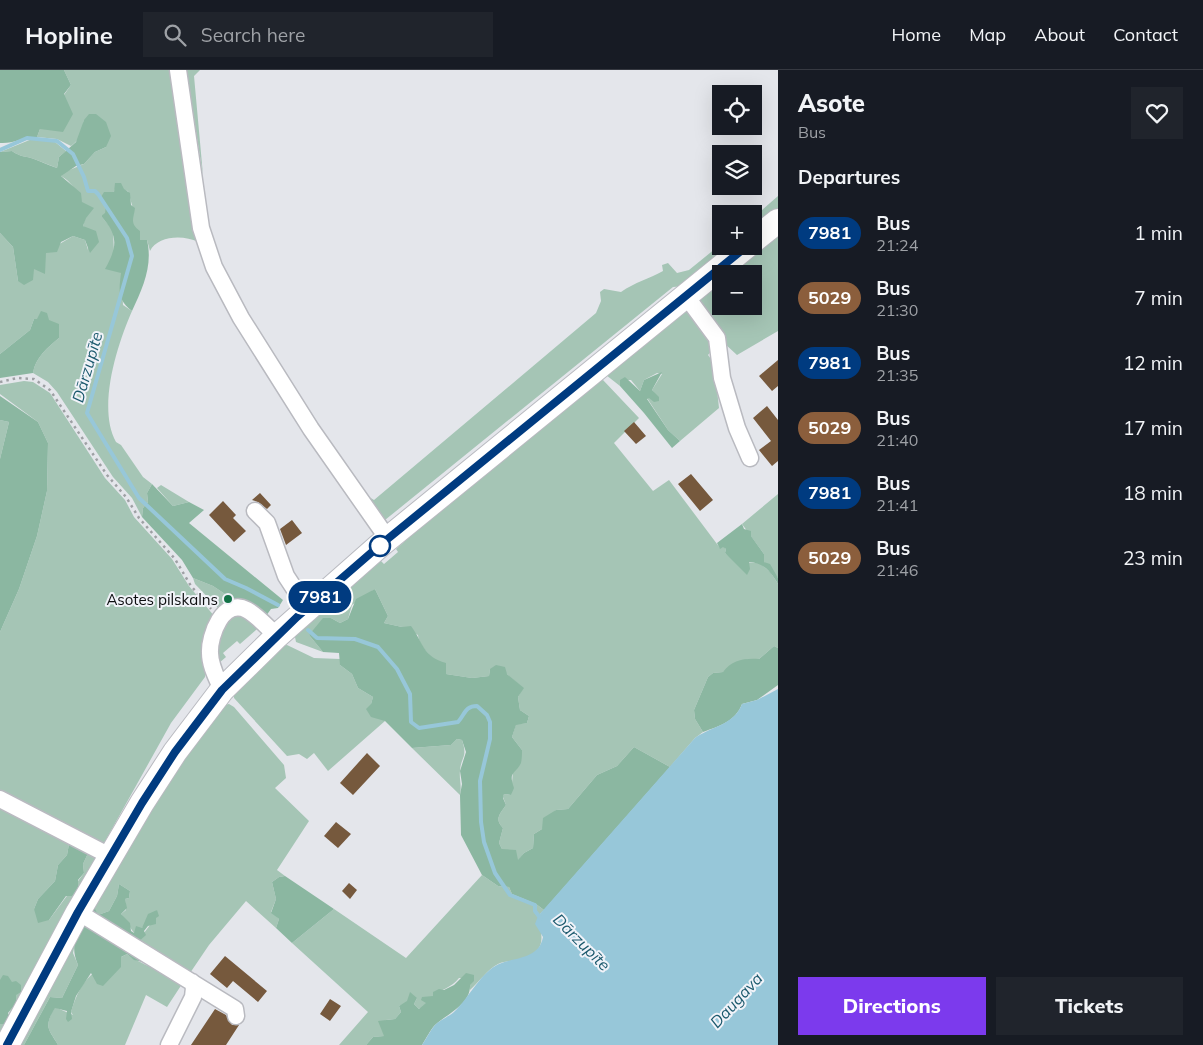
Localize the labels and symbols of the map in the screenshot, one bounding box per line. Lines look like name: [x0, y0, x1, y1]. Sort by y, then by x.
water label: Dārzupīte: [67, 329, 107, 405]
unlabelled marker: [369, 535, 391, 557]
line badge: 7981: [285, 581, 355, 613]
place label: Asotes pilskalns: [106, 590, 218, 609]
marker: Asotes pilskalns: [222, 593, 234, 605]
water label: Dārzupīte: [549, 909, 615, 975]
water label: Daugava: [706, 968, 767, 1032]

